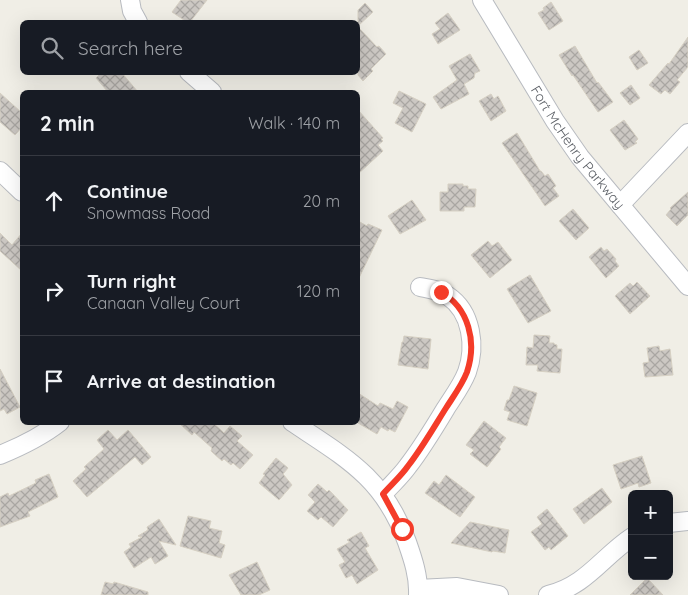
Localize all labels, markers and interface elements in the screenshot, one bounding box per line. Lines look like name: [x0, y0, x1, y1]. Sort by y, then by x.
search box: [20, 20, 360, 75]
icon: search: [38, 34, 66, 62]
text: Search here: [78, 36, 183, 60]
street label: Fort McHenry Parkway: [527, 82, 629, 213]
text: 2 min: [40, 110, 95, 136]
text: Walk · 140 m: [248, 113, 340, 133]
text: Continue: [87, 179, 168, 203]
icon: ahead: [40, 187, 68, 215]
text: 20 m: [303, 191, 340, 211]
text: Snowmass Road: [87, 203, 210, 223]
text: Turn right: [87, 269, 176, 293]
icon: right: [40, 277, 68, 305]
text: 120 m: [297, 281, 340, 301]
route end: [430, 281, 453, 304]
text: Canaan Valley Court: [87, 293, 240, 313]
icon: arrive: [40, 367, 68, 395]
text: Arrive at destination: [87, 369, 276, 393]
map controls: [628, 490, 673, 580]
button: +: [628, 490, 673, 535]
route start: [391, 518, 414, 541]
button: −: [628, 535, 673, 580]

